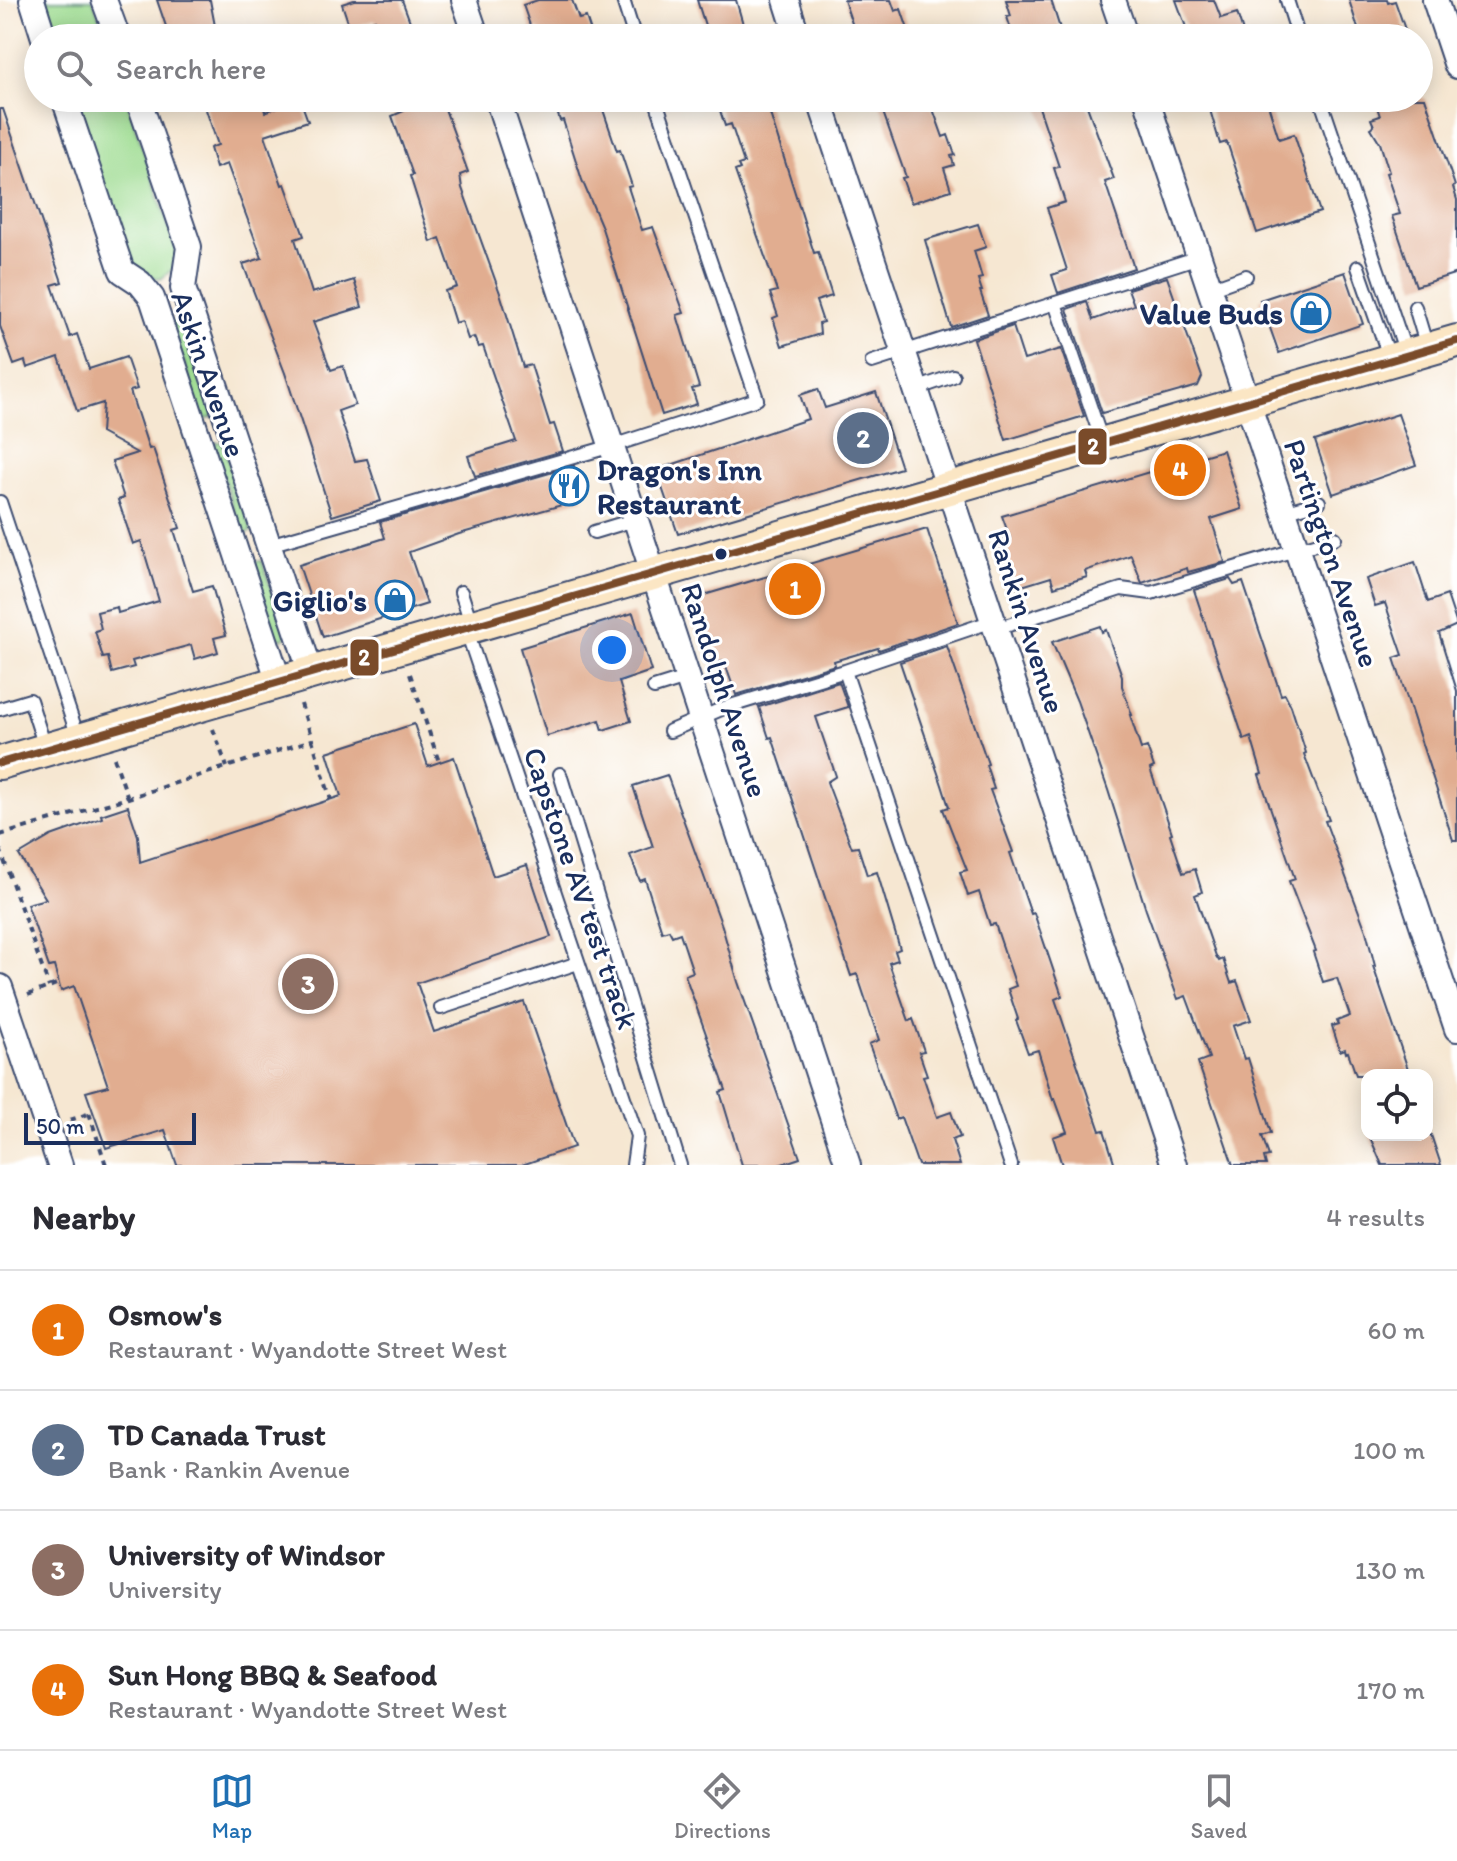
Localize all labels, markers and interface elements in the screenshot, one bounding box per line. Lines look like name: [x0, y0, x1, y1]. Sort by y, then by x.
search box: [24, 24, 1433, 112]
icon: search: [52, 46, 96, 90]
text: Search here: [116, 50, 266, 87]
street label: Askin Avenue: [163, 286, 255, 462]
shop icon: Value Buds: [1290, 292, 1332, 334]
place label: Value Buds: [1140, 295, 1283, 332]
pin: 2: [837, 408, 889, 468]
line badge: 2: [1077, 427, 1108, 466]
text: 2: [1087, 433, 1099, 460]
street label: Partington Avenue: [1276, 434, 1388, 672]
pin: 4: [1154, 440, 1206, 500]
place label: Dragon's Inn Restaurant: [597, 451, 762, 522]
restaurant icon: Dragon's Inn Restaurant: [548, 465, 590, 507]
street label: Rankin Avenue: [980, 524, 1074, 718]
unlabelled marker: [713, 546, 729, 562]
pin: 1: [769, 559, 821, 619]
street label: Randolph Avenue: [673, 578, 777, 802]
shop icon: Giglio's: [374, 579, 416, 621]
place label: Giglio's: [273, 582, 367, 619]
your location: [592, 630, 632, 670]
line badge: 2: [349, 638, 380, 677]
text: 2: [358, 644, 370, 671]
street label: Capstone AV test track: [515, 742, 647, 1034]
pin: 3: [282, 954, 334, 1014]
map controls: [1361, 1069, 1433, 1141]
button: locate: [1361, 1069, 1433, 1141]
scale bar: [24, 1109, 196, 1145]
text: 50 m: [36, 1113, 85, 1140]
text: Nearby: [32, 1197, 135, 1238]
text: 4 results: [1326, 1201, 1425, 1233]
text: Osmow's: [108, 1296, 222, 1333]
text: 1: [52, 1314, 64, 1346]
text: 60 m: [1368, 1314, 1425, 1346]
text: Restaurant · Wyandotte Street West: [108, 1333, 507, 1365]
text: TD Canada Trust: [108, 1416, 325, 1453]
text: 2: [51, 1434, 65, 1466]
text: 100 m: [1353, 1434, 1425, 1466]
text: Bank · Rankin Avenue: [108, 1453, 350, 1485]
text: University of Windsor: [108, 1536, 385, 1573]
text: 3: [51, 1554, 65, 1586]
text: 130 m: [1355, 1554, 1425, 1586]
text: University: [108, 1573, 222, 1605]
text: Sun Hong BBQ & Seafood: [108, 1656, 437, 1693]
text: 4: [50, 1674, 66, 1706]
text: 170 m: [1356, 1674, 1425, 1706]
text: Restaurant · Wyandotte Street West: [108, 1693, 507, 1725]
tab: Map: [210, 1769, 254, 1844]
tab: Directions: [674, 1769, 771, 1844]
tab: Saved: [1191, 1769, 1247, 1844]

